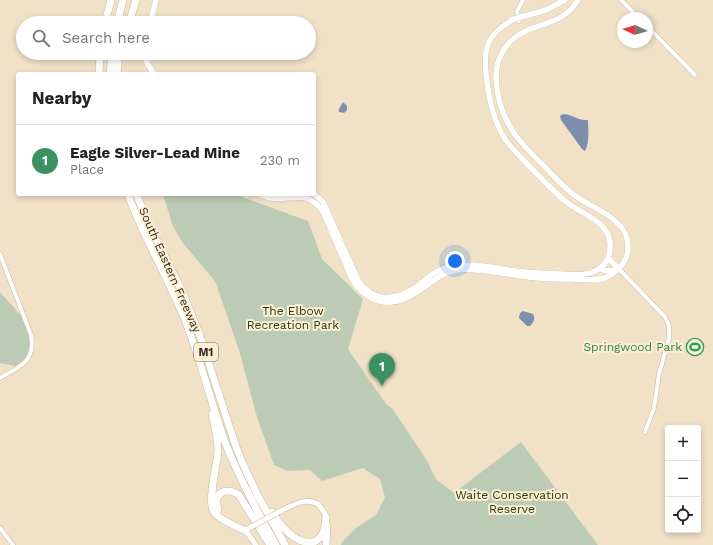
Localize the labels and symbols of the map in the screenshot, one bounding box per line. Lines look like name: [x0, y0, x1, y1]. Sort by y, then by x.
north arrow: [617, 12, 653, 48]
street label: South Eastern Freeway: [136, 205, 204, 336]
your location: [445, 251, 465, 271]
park label: The Elbow Recreation Park: [247, 304, 339, 332]
sports icon: Springwood Park: [685, 337, 705, 357]
place label: Springwood Park: [583, 340, 682, 354]
road number: M1: [194, 343, 218, 361]
pin: 1: [369, 353, 395, 386]
park label: Waite Conservation Reserve: [455, 488, 569, 516]

